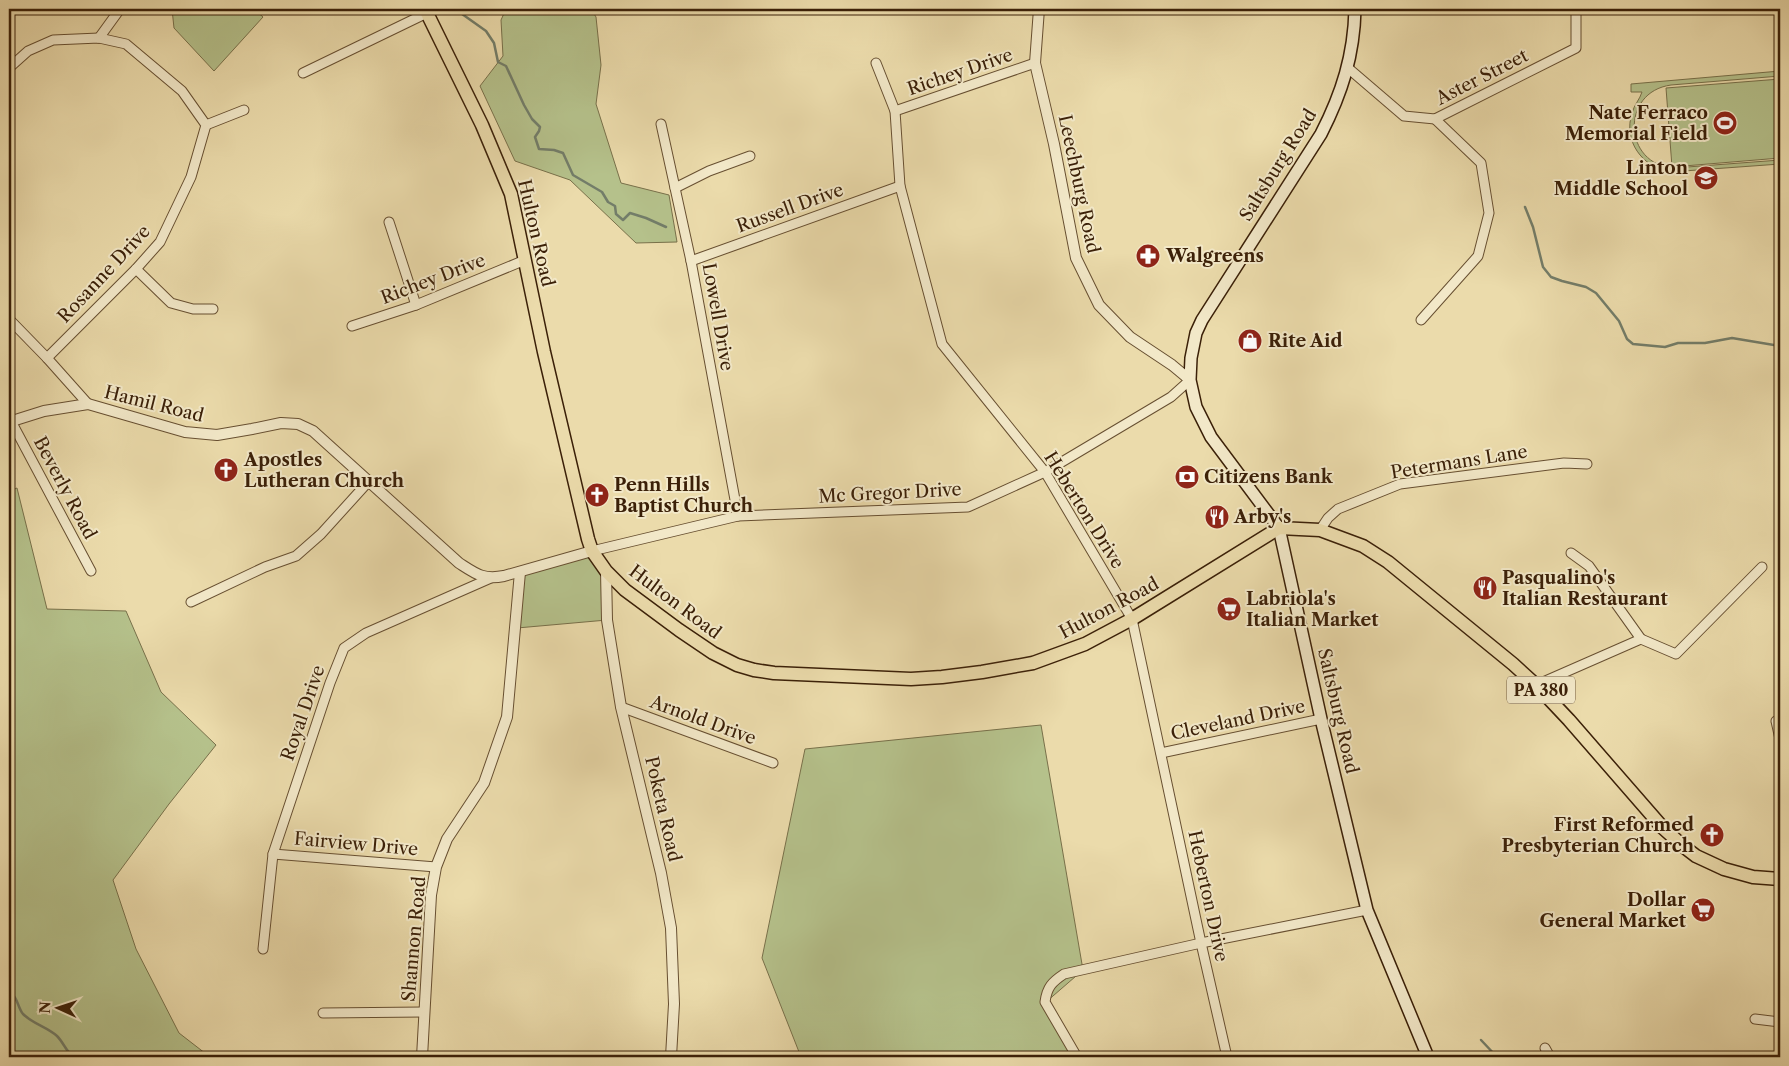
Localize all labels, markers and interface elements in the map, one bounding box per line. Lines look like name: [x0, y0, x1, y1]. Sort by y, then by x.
street label: Richey Drive: [904, 44, 1016, 100]
street label: Aster Street: [1431, 44, 1532, 110]
place label: Nate Ferraco Memorial Field: [1565, 102, 1708, 145]
street label: Saltsburg Road: [1235, 105, 1321, 225]
sports icon: Nate Ferraco Memorial Field: [1712, 110, 1738, 136]
street label: Leechburg Road: [1054, 113, 1104, 255]
place label: Linton Middle School: [1554, 157, 1689, 200]
school or university icon: Linton Middle School: [1693, 165, 1719, 191]
street label: Hulton Road: [513, 177, 559, 289]
street label: Russell Drive: [733, 178, 847, 238]
street label: Rosanne Drive: [53, 221, 155, 327]
pharmacy icon: Walgreens: [1135, 243, 1161, 269]
place label: Walgreens: [1165, 245, 1264, 267]
street label: Richey Drive: [378, 249, 488, 309]
street label: Lowell Drive: [698, 261, 738, 373]
shop icon: Rite Aid: [1237, 328, 1263, 354]
place label: Rite Aid: [1268, 330, 1342, 352]
street label: Hamil Road: [102, 381, 206, 427]
street label: Beverly Road: [29, 433, 101, 543]
street label: Petermans Lane: [1389, 440, 1529, 484]
street label: Heberton Drive: [1039, 447, 1129, 573]
place label: Apostles Lutheran Church: [243, 449, 405, 492]
church icon: Apostles Lutheran Church: [213, 457, 239, 483]
bank icon: Citizens Bank: [1174, 464, 1200, 490]
place label: Citizens Bank: [1204, 466, 1334, 488]
place label: Penn Hills Baptist Church: [614, 474, 754, 517]
street label: Mc Gregor Drive: [818, 478, 962, 508]
church icon: Penn Hills Baptist Church: [584, 482, 610, 508]
restaurant icon: Arby's: [1204, 504, 1230, 530]
place label: Arby's: [1233, 506, 1291, 528]
street label: Hulton Road: [625, 560, 725, 644]
place label: Pasqualino's Italian Restaurant: [1502, 567, 1669, 610]
street label: Hulton Road: [1055, 573, 1163, 643]
restaurant icon: Pasqualino's Italian Restaurant: [1472, 575, 1498, 601]
place label: Labriola's Italian Market: [1246, 588, 1379, 631]
supermarket icon: Labriola's Italian Market: [1216, 596, 1242, 622]
street label: Saltsburg Road: [1313, 646, 1363, 776]
street label: Royal Drive: [276, 662, 330, 764]
road number: PA 380: [1507, 676, 1575, 704]
street label: Arnold Drive: [646, 690, 759, 749]
street label: Cleveland Drive: [1169, 695, 1307, 745]
street label: Poketa Road: [640, 754, 686, 864]
place label: First Reformed Presbyterian Church: [1501, 814, 1695, 857]
church icon: First Reformed Presbyterian Church: [1699, 822, 1725, 848]
street label: Fairview Drive: [293, 828, 419, 860]
street label: Heberton Drive: [1183, 828, 1233, 964]
street label: Shannon Road: [398, 875, 430, 1003]
place label: Dollar General Market: [1539, 889, 1687, 932]
supermarket icon: Dollar General Market: [1690, 897, 1716, 923]
north arrow: [32, 984, 82, 1034]
text: N: [36, 1001, 54, 1014]

